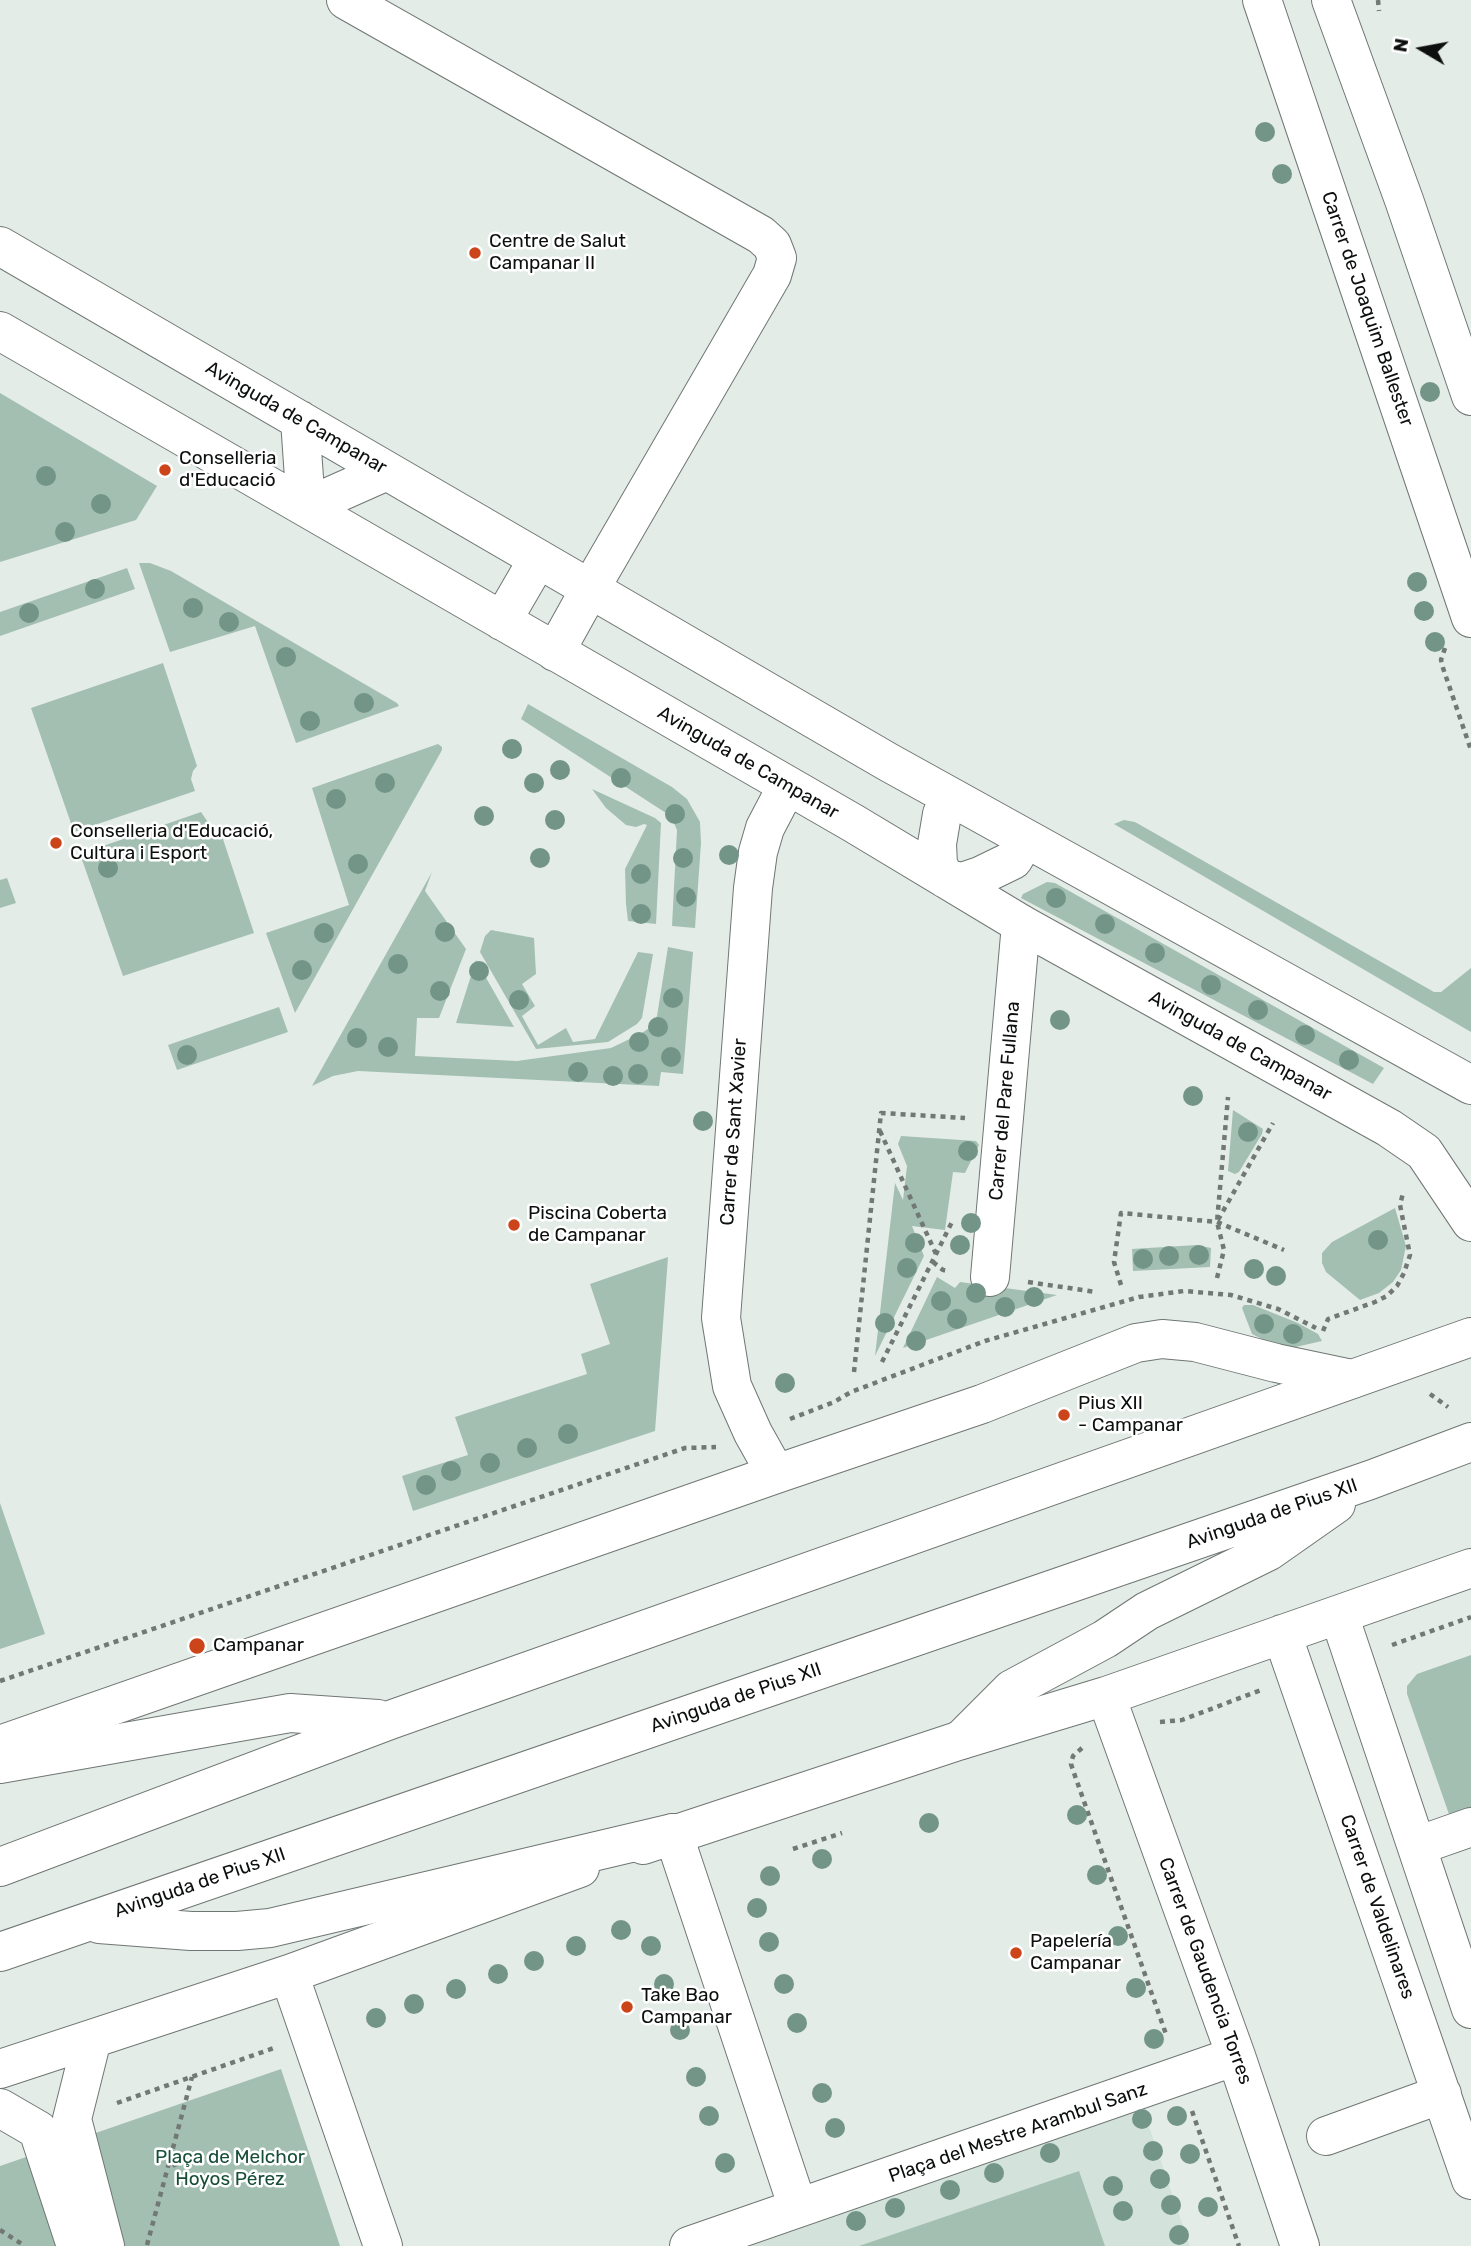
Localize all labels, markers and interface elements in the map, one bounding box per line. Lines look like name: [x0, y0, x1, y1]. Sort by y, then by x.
north arrow: [1387, 14, 1457, 84]
text: N: [1388, 37, 1413, 54]
street label: Carrer de Joaquim Ballester: [1316, 189, 1418, 429]
place label: Centre de Salut Campanar II: [489, 231, 626, 275]
marker: Centre de Salut Campanar II: [467, 245, 483, 261]
street label: Avinguda de Campanar: [201, 357, 391, 479]
place label: Conselleria d'Educació: [179, 448, 277, 492]
marker: Conselleria d'Educació: [157, 462, 173, 478]
street label: Avinguda de Campanar: [653, 702, 843, 824]
place label: Conselleria d'Educació, Cultura i Esport: [70, 821, 273, 865]
marker: Conselleria d'Educació, Cultura i Esport: [48, 835, 64, 851]
street label: Avinguda de Campanar: [1145, 986, 1335, 1106]
street label: Carrer del Pare Fullana: [985, 1000, 1025, 1202]
street label: Carrer de Sant Xavier: [716, 1038, 752, 1226]
place label: Piscina Coberta de Campanar: [528, 1203, 667, 1247]
marker: Piscina Coberta de Campanar: [506, 1217, 522, 1233]
place label: Pius XII - Campanar: [1078, 1393, 1183, 1437]
marker: Pius XII - Campanar: [1056, 1407, 1072, 1423]
street label: Avinguda de Pius XII: [1183, 1474, 1361, 1554]
place label: Campanar: [213, 1635, 304, 1657]
marker: Campanar: [187, 1636, 207, 1656]
street label: Avinguda de Pius XII: [647, 1658, 825, 1738]
street label: Carrer de Valdelinares: [1335, 1812, 1419, 2002]
street label: Avinguda de Pius XII: [111, 1843, 289, 1923]
street label: Carrer de Gaudencia Torres: [1153, 1854, 1257, 2088]
place label: Papelería Campanar: [1030, 1931, 1121, 1975]
marker: Papelería Campanar: [1008, 1945, 1024, 1961]
place label: Take Bao Campanar: [641, 1985, 732, 2029]
marker: Take Bao Campanar: [619, 1999, 635, 2015]
street label: Plaça del Mestre Arambul Sanz: [886, 2078, 1150, 2188]
park label: Plaça de Melchor Hoyos Pérez: [155, 2147, 305, 2191]

